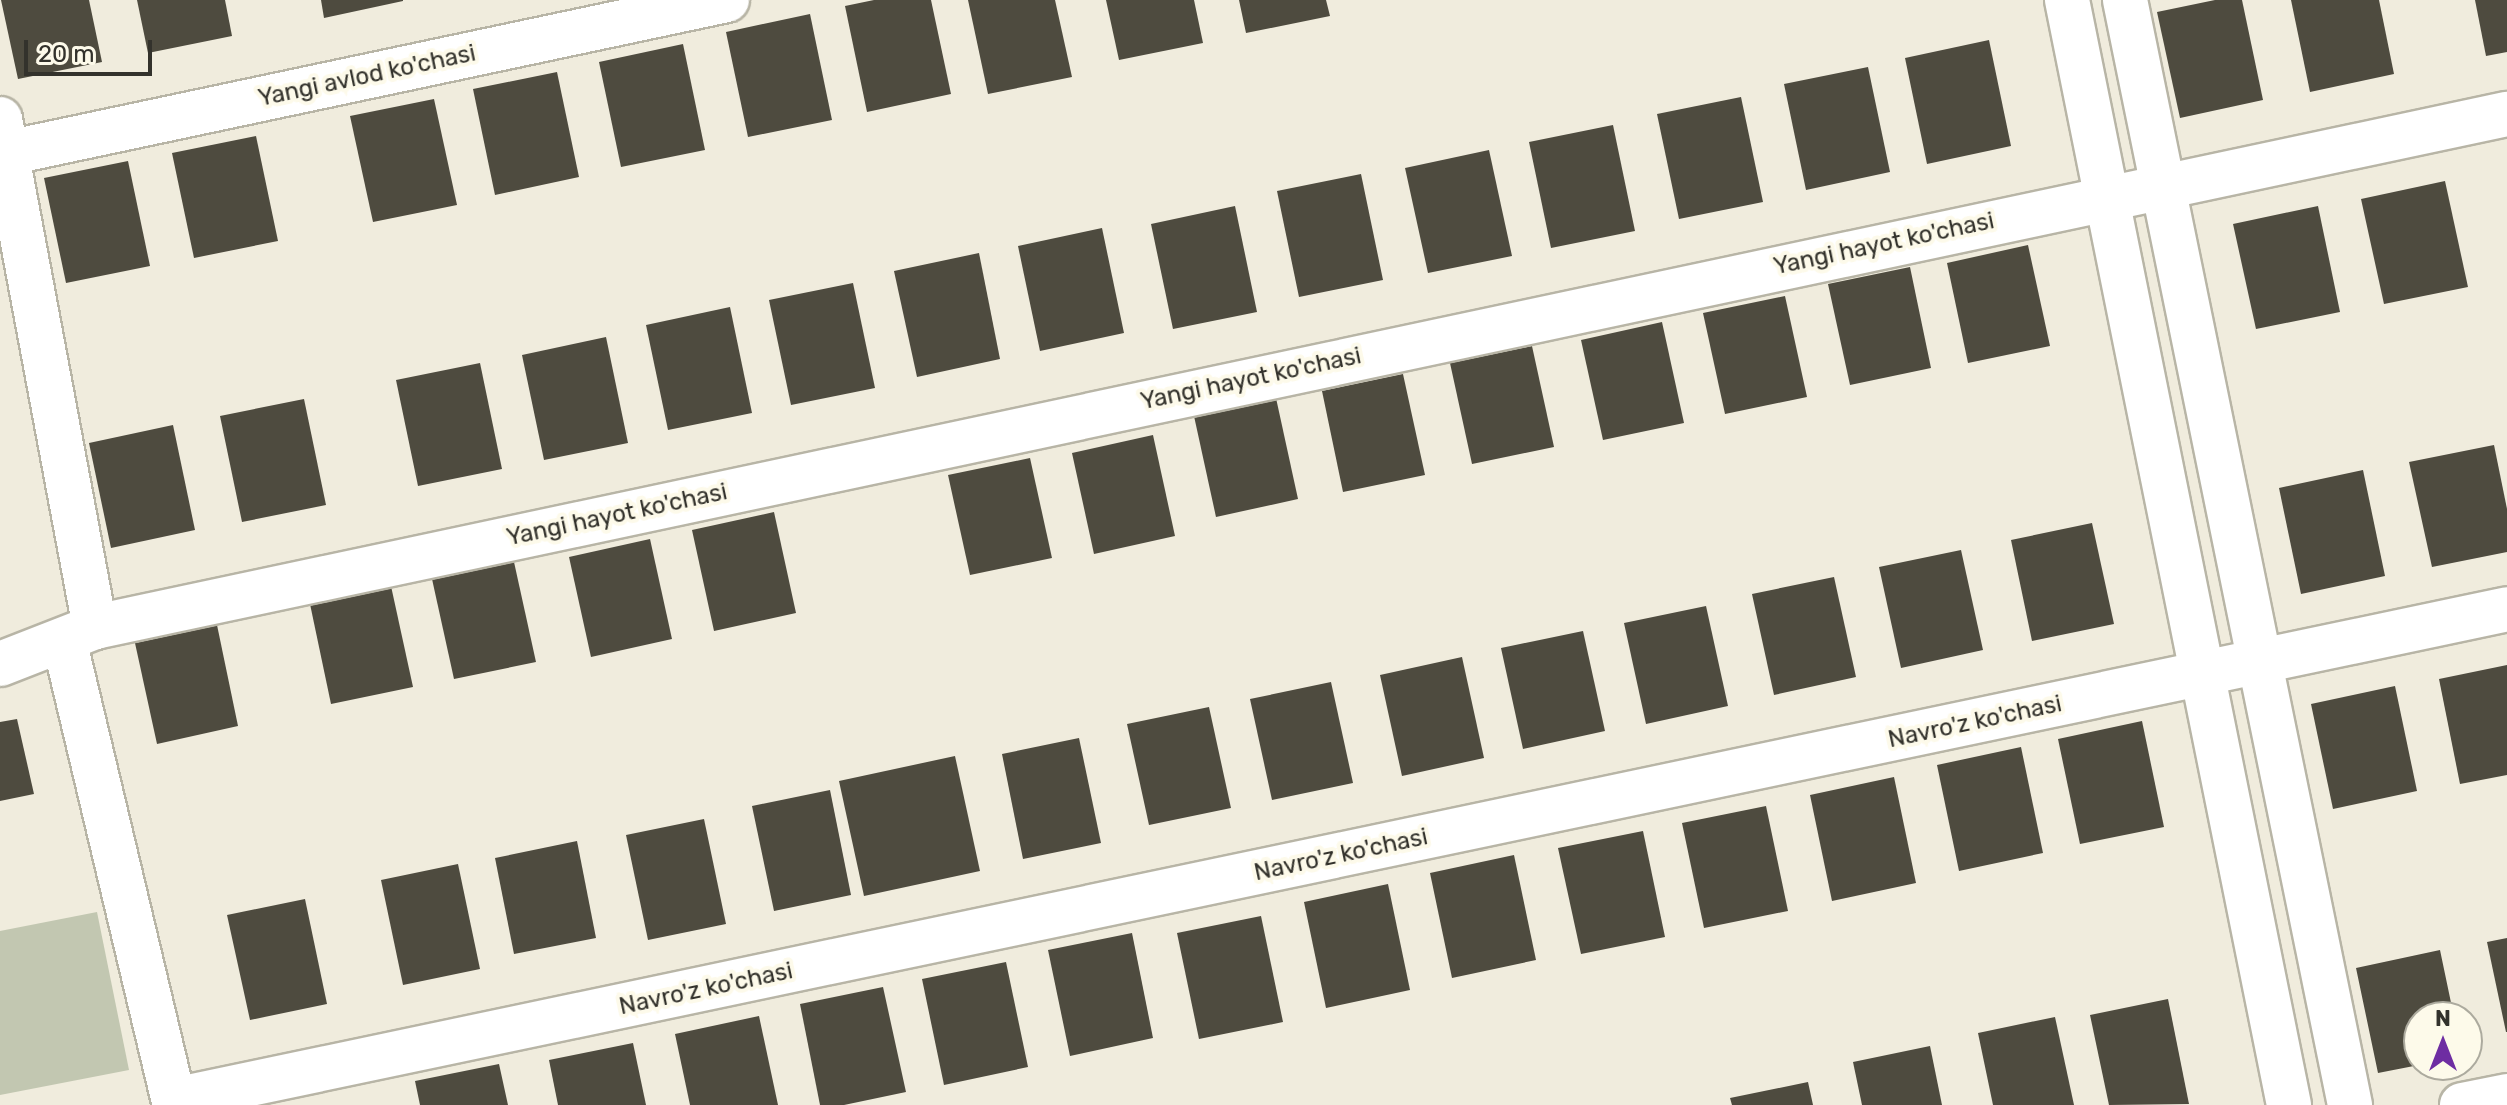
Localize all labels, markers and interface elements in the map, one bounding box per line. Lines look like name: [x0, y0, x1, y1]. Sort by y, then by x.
scale bar: [28, 24, 156, 74]
street label: Yangi avlod ko'chasi: [256, 39, 478, 113]
text: 20 m: [38, 40, 95, 68]
street label: Yangi hayot ko'chasi: [1771, 207, 1997, 281]
street label: Yangi hayot ko'chasi: [1138, 342, 1364, 416]
street label: Yangi hayot ko'chasi: [504, 478, 730, 552]
street label: Navro'z ko'chasi: [1886, 690, 2064, 754]
street label: Navro'z ko'chasi: [1252, 823, 1430, 887]
street label: Navro'z ko'chasi: [617, 957, 795, 1021]
north arrow: [2403, 1001, 2483, 1081]
text: N: [2435, 1005, 2451, 1032]

